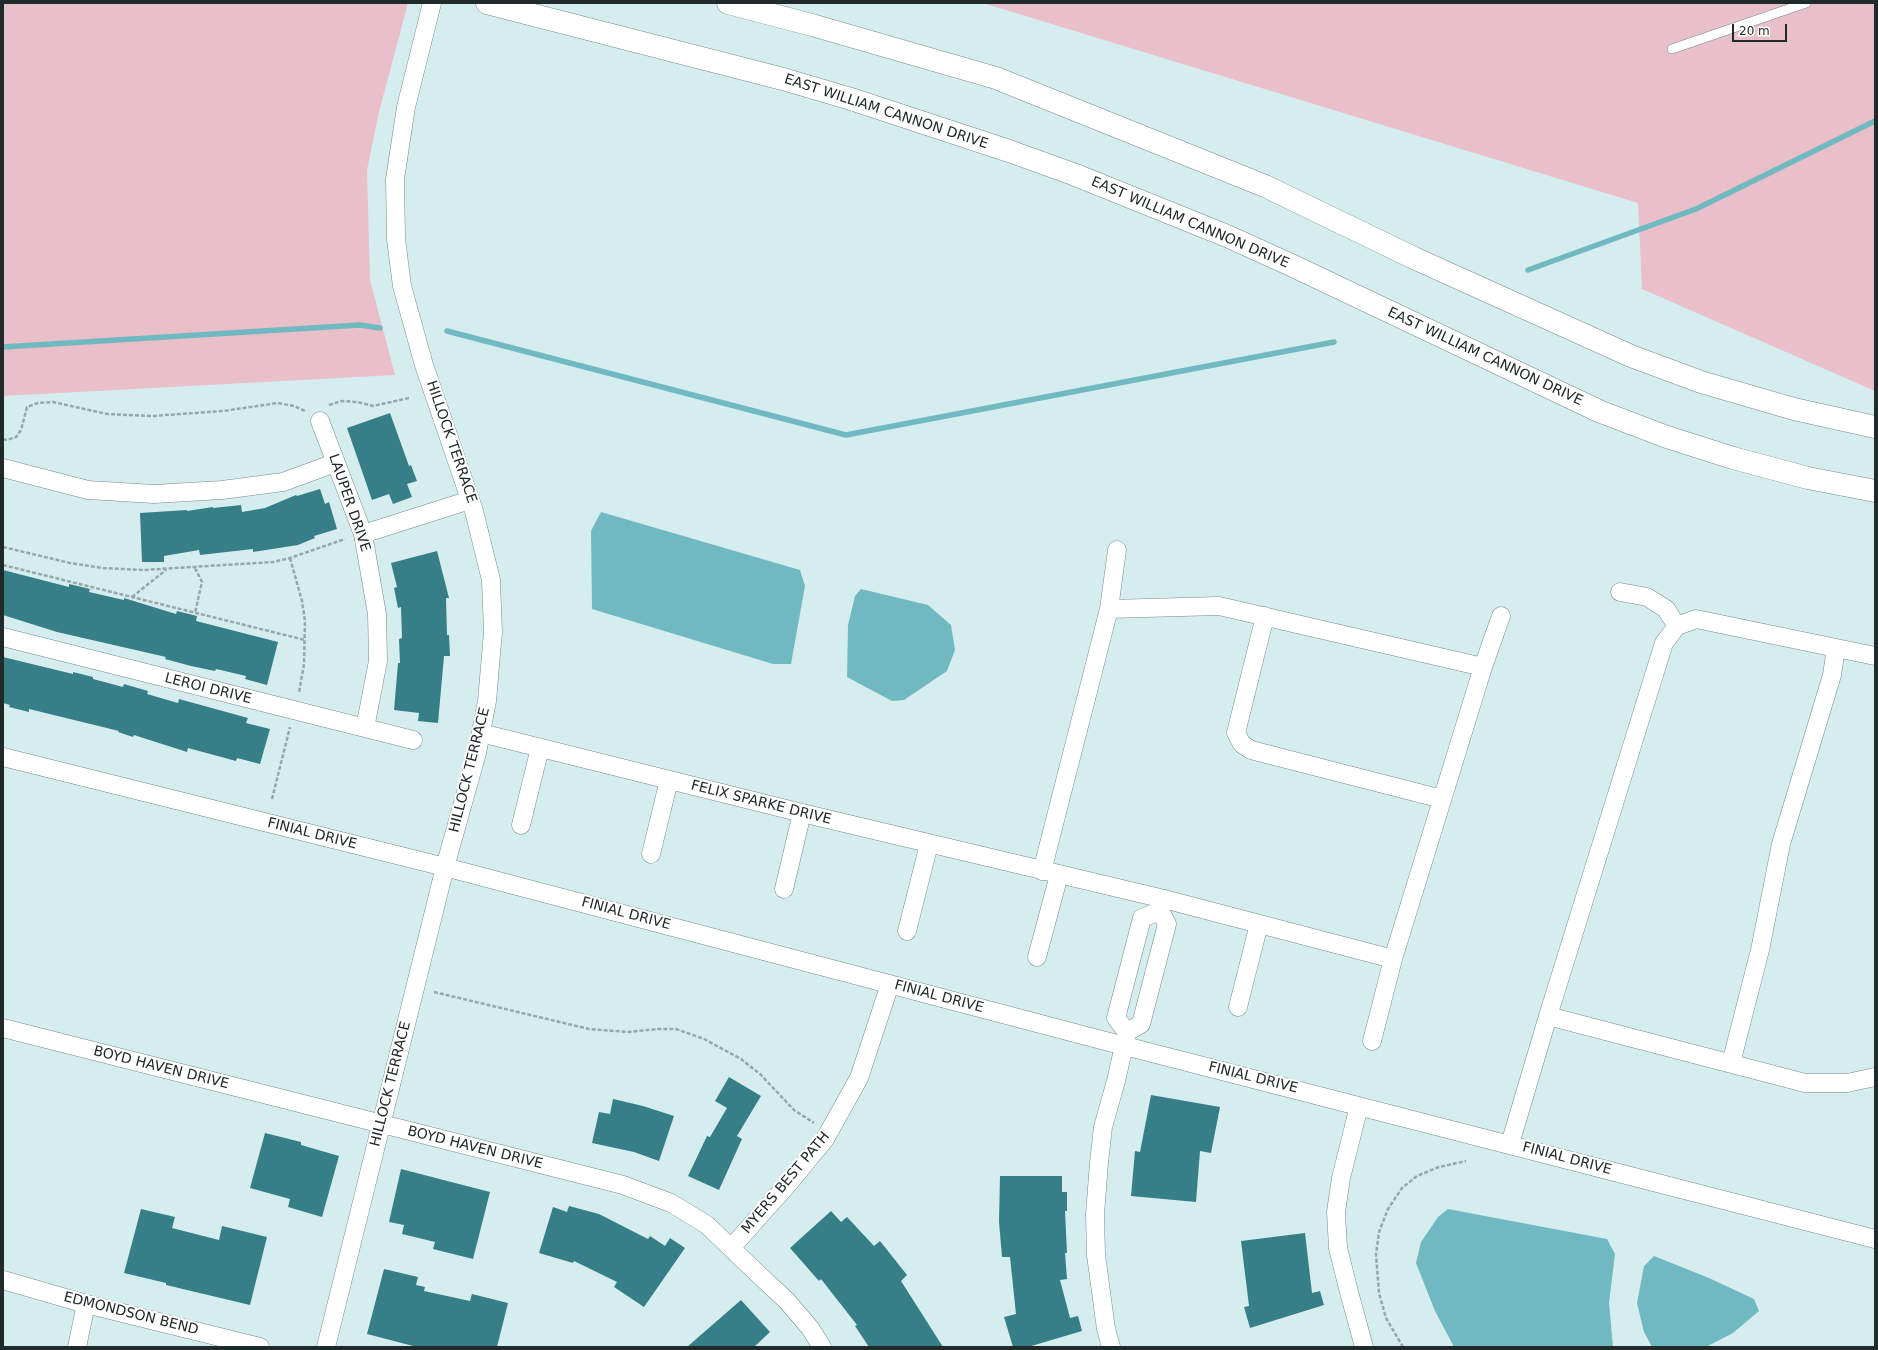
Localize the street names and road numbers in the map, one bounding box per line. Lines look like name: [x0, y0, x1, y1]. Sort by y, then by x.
street label: EAST WILLIAM CANNON DRIVE: [782, 71, 990, 153]
street label: EAST WILLIAM CANNON DRIVE: [1088, 174, 1292, 272]
street label: EAST WILLIAM CANNON DRIVE: [1385, 304, 1585, 410]
street label: HILLOCK TERRACE: [422, 379, 480, 505]
street label: LAUPER DRIVE: [324, 452, 374, 554]
street label: LEROI DRIVE: [163, 670, 253, 708]
street label: HILLOCK TERRACE: [446, 706, 494, 834]
street label: FELIX SPARKE DRIVE: [689, 777, 833, 829]
street label: FINIAL DRIVE: [265, 815, 359, 853]
street label: FINIAL DRIVE: [580, 894, 672, 934]
street label: FINIAL DRIVE: [893, 977, 985, 1017]
street label: HILLOCK TERRACE: [367, 1020, 415, 1148]
street label: BOYD HAVEN DRIVE: [92, 1043, 230, 1093]
street label: FINIAL DRIVE: [1206, 1059, 1300, 1097]
street label: BOYD HAVEN DRIVE: [406, 1123, 544, 1173]
street label: MYERS BEST PATH: [738, 1129, 834, 1237]
street label: FINIAL DRIVE: [1521, 1139, 1613, 1179]
street label: EDMONDSON BEND: [62, 1289, 200, 1339]

